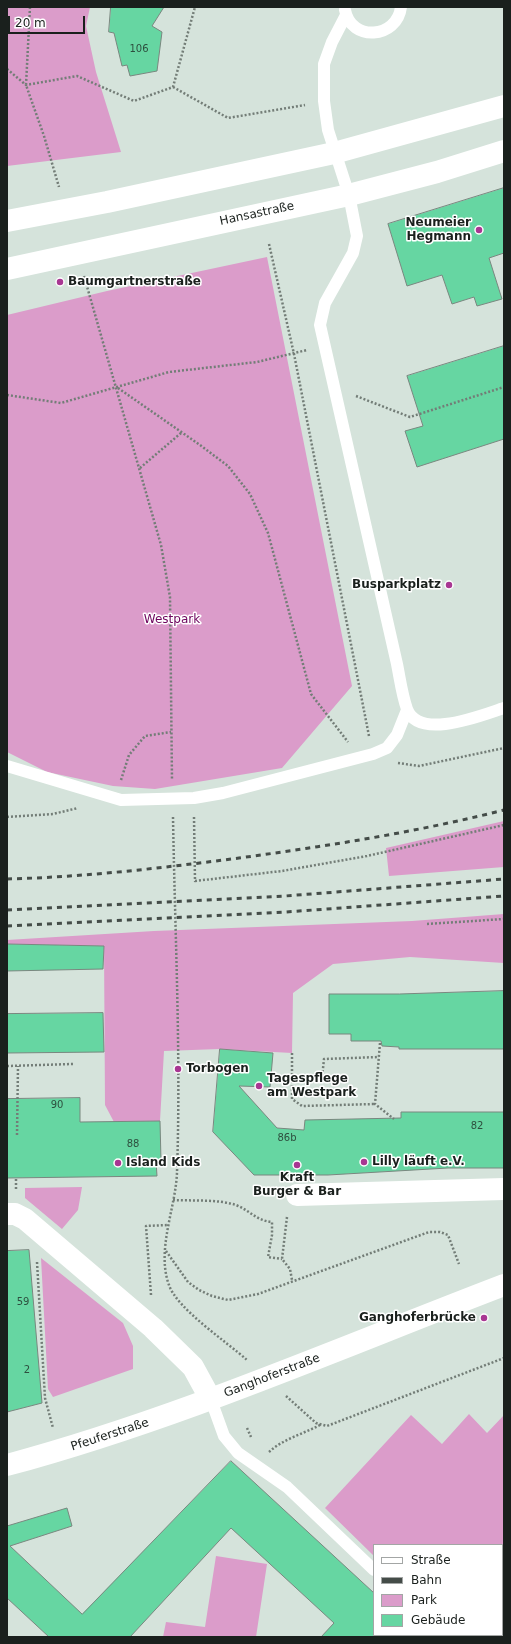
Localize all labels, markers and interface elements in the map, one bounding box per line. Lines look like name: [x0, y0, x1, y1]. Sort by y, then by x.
scale bar: [10, 8, 87, 34]
text: 20 m: [15, 16, 46, 30]
house number: 106: [129, 43, 149, 55]
street label: Hansastraße: [218, 199, 296, 229]
place label: Neumeier Heg‍mann: [405, 216, 471, 244]
marker: Neumeier Heg‍mann: [474, 225, 484, 235]
place label: Baumgartnerstraße: [68, 275, 201, 289]
marker: Baumgartnerstraße: [55, 277, 65, 287]
place label: Busparkplatz: [352, 578, 441, 592]
marker: Busparkplatz: [444, 580, 454, 590]
park label: Westpark: [144, 613, 200, 627]
place label: Torbogen: [186, 1062, 249, 1076]
marker: Torbogen: [173, 1064, 183, 1074]
place label: Tagespflege am Westpark: [267, 1072, 356, 1100]
marker: Tagespflege am Westpark: [254, 1081, 264, 1091]
house number: 90: [51, 1099, 63, 1111]
house number: 82: [471, 1120, 483, 1132]
house number: 86b: [277, 1132, 297, 1144]
house number: 88: [127, 1138, 139, 1150]
place label: Lilly läuft e.V.: [372, 1155, 465, 1169]
place label: Island Kids: [126, 1156, 200, 1170]
marker: Lilly läuft e.V.: [359, 1157, 369, 1167]
marker: Island Kids: [113, 1158, 123, 1168]
marker: Kraft Burger & Bar: [292, 1160, 302, 1170]
place label: Kraft Burger & Bar: [253, 1171, 341, 1199]
house number: 59: [17, 1296, 29, 1308]
place label: Ganghoferbrücke: [359, 1311, 476, 1325]
marker: Ganghoferbrücke: [479, 1313, 489, 1323]
street label: Ganghoferstraße: [222, 1351, 322, 1401]
house number: 2: [24, 1364, 30, 1376]
street label: Pfeuferstraße: [69, 1416, 151, 1454]
legend: [373, 1544, 503, 1636]
text: Straße: [411, 1553, 451, 1567]
text: Bahn: [411, 1573, 442, 1587]
text: Park: [411, 1593, 437, 1607]
text: Gebäude: [411, 1613, 465, 1627]

